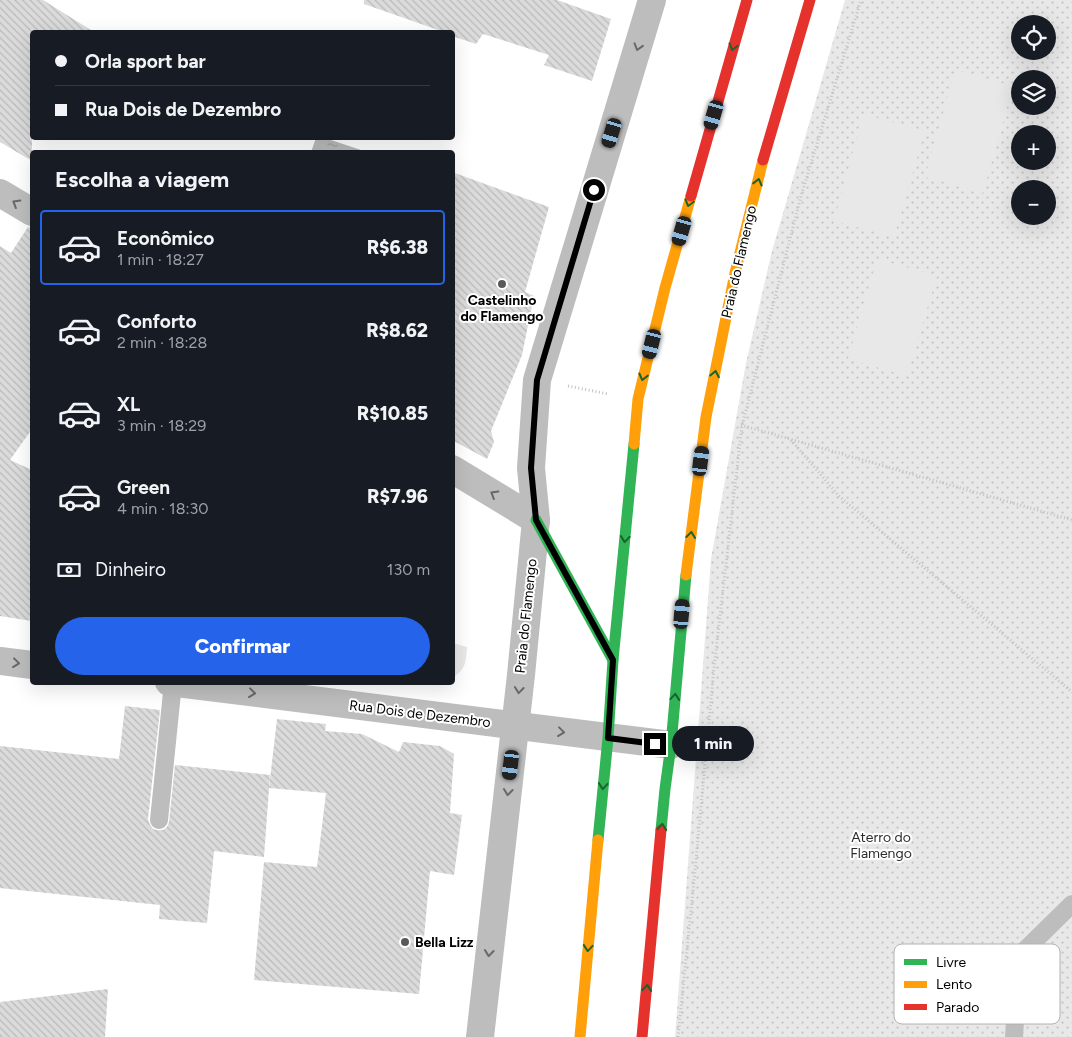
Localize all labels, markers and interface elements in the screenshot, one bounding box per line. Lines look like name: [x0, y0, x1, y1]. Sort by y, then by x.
map controls: [1011, 15, 1056, 225]
button: locate: [1011, 15, 1056, 60]
one-way arrow: [634, 42, 644, 50]
one-way arrow: [729, 42, 739, 50]
text: Orla sport bar: [85, 50, 206, 73]
button: layers: [1011, 70, 1056, 115]
text: Rua Dois de Dezembro: [85, 98, 281, 121]
car: [702, 99, 725, 131]
car: [600, 116, 623, 150]
button: +: [1011, 125, 1056, 170]
text: Escolha a viagem: [55, 166, 229, 193]
one-way arrow: [752, 177, 763, 186]
route start: [583, 179, 605, 201]
button: −: [1011, 180, 1056, 225]
one-way arrow: [13, 199, 22, 209]
one-way arrow: [685, 199, 695, 207]
street label: Praia do Flamengo: [718, 204, 760, 320]
car: [670, 215, 693, 247]
icon: car: [57, 225, 102, 270]
text: Econômico: [117, 227, 214, 250]
text: R$6.38: [367, 236, 428, 259]
text: 1 min · 18:27: [117, 250, 204, 269]
marker: Castelinho do Flamengo: [496, 278, 508, 290]
place label: Castelinho do Flamengo: [461, 292, 543, 325]
icon: car: [57, 308, 102, 353]
text: Conforto: [117, 310, 197, 333]
text: R$8.62: [366, 319, 428, 342]
car: [641, 328, 662, 360]
text: 2 min · 18:28: [117, 333, 207, 352]
one-way arrow: [709, 370, 719, 379]
one-way arrow: [639, 373, 649, 381]
icon: car: [57, 391, 102, 436]
text: XL: [117, 393, 140, 416]
text: R$10.85: [357, 402, 428, 425]
text: 3 min · 18:29: [117, 416, 206, 435]
car: [691, 445, 710, 477]
icon: car: [57, 474, 102, 519]
text: Green: [117, 476, 170, 499]
text: R$7.96: [367, 485, 428, 508]
one-way arrow: [491, 491, 500, 501]
text: 4 min · 18:30: [117, 499, 209, 518]
one-way arrow: [685, 531, 696, 539]
one-way arrow: [620, 535, 631, 543]
icon: cash: [55, 556, 83, 584]
text: Dinheiro: [95, 558, 166, 581]
street label: Praia do Flamengo: [512, 558, 540, 674]
text: 130 m: [387, 560, 430, 579]
car: [673, 598, 690, 630]
button: Confirmar: [55, 617, 430, 675]
one-way arrow: [13, 657, 21, 668]
one-way arrow: [514, 686, 525, 694]
one-way arrow: [248, 687, 256, 698]
one-way arrow: [669, 693, 680, 701]
street label: Rua Dois de Dezembro: [348, 697, 492, 731]
one-way arrow: [558, 726, 566, 737]
callout: 1 min: [672, 726, 755, 762]
route end: [644, 733, 666, 755]
text: 1 min: [694, 734, 732, 753]
car: [501, 749, 520, 781]
one-way arrow: [598, 783, 609, 791]
one-way arrow: [503, 788, 514, 796]
one-way arrow: [656, 822, 667, 830]
park label: Aterro do Flamengo: [850, 829, 912, 862]
place label: Bella Lizz: [415, 934, 474, 951]
marker: Bella Lizz: [399, 936, 411, 948]
one-way arrow: [583, 944, 594, 952]
legend: [894, 944, 1060, 1024]
one-way arrow: [484, 949, 495, 957]
text: Livre: [936, 954, 967, 971]
text: Lento: [936, 976, 972, 993]
one-way arrow: [641, 984, 652, 992]
text: Parado: [936, 999, 979, 1016]

